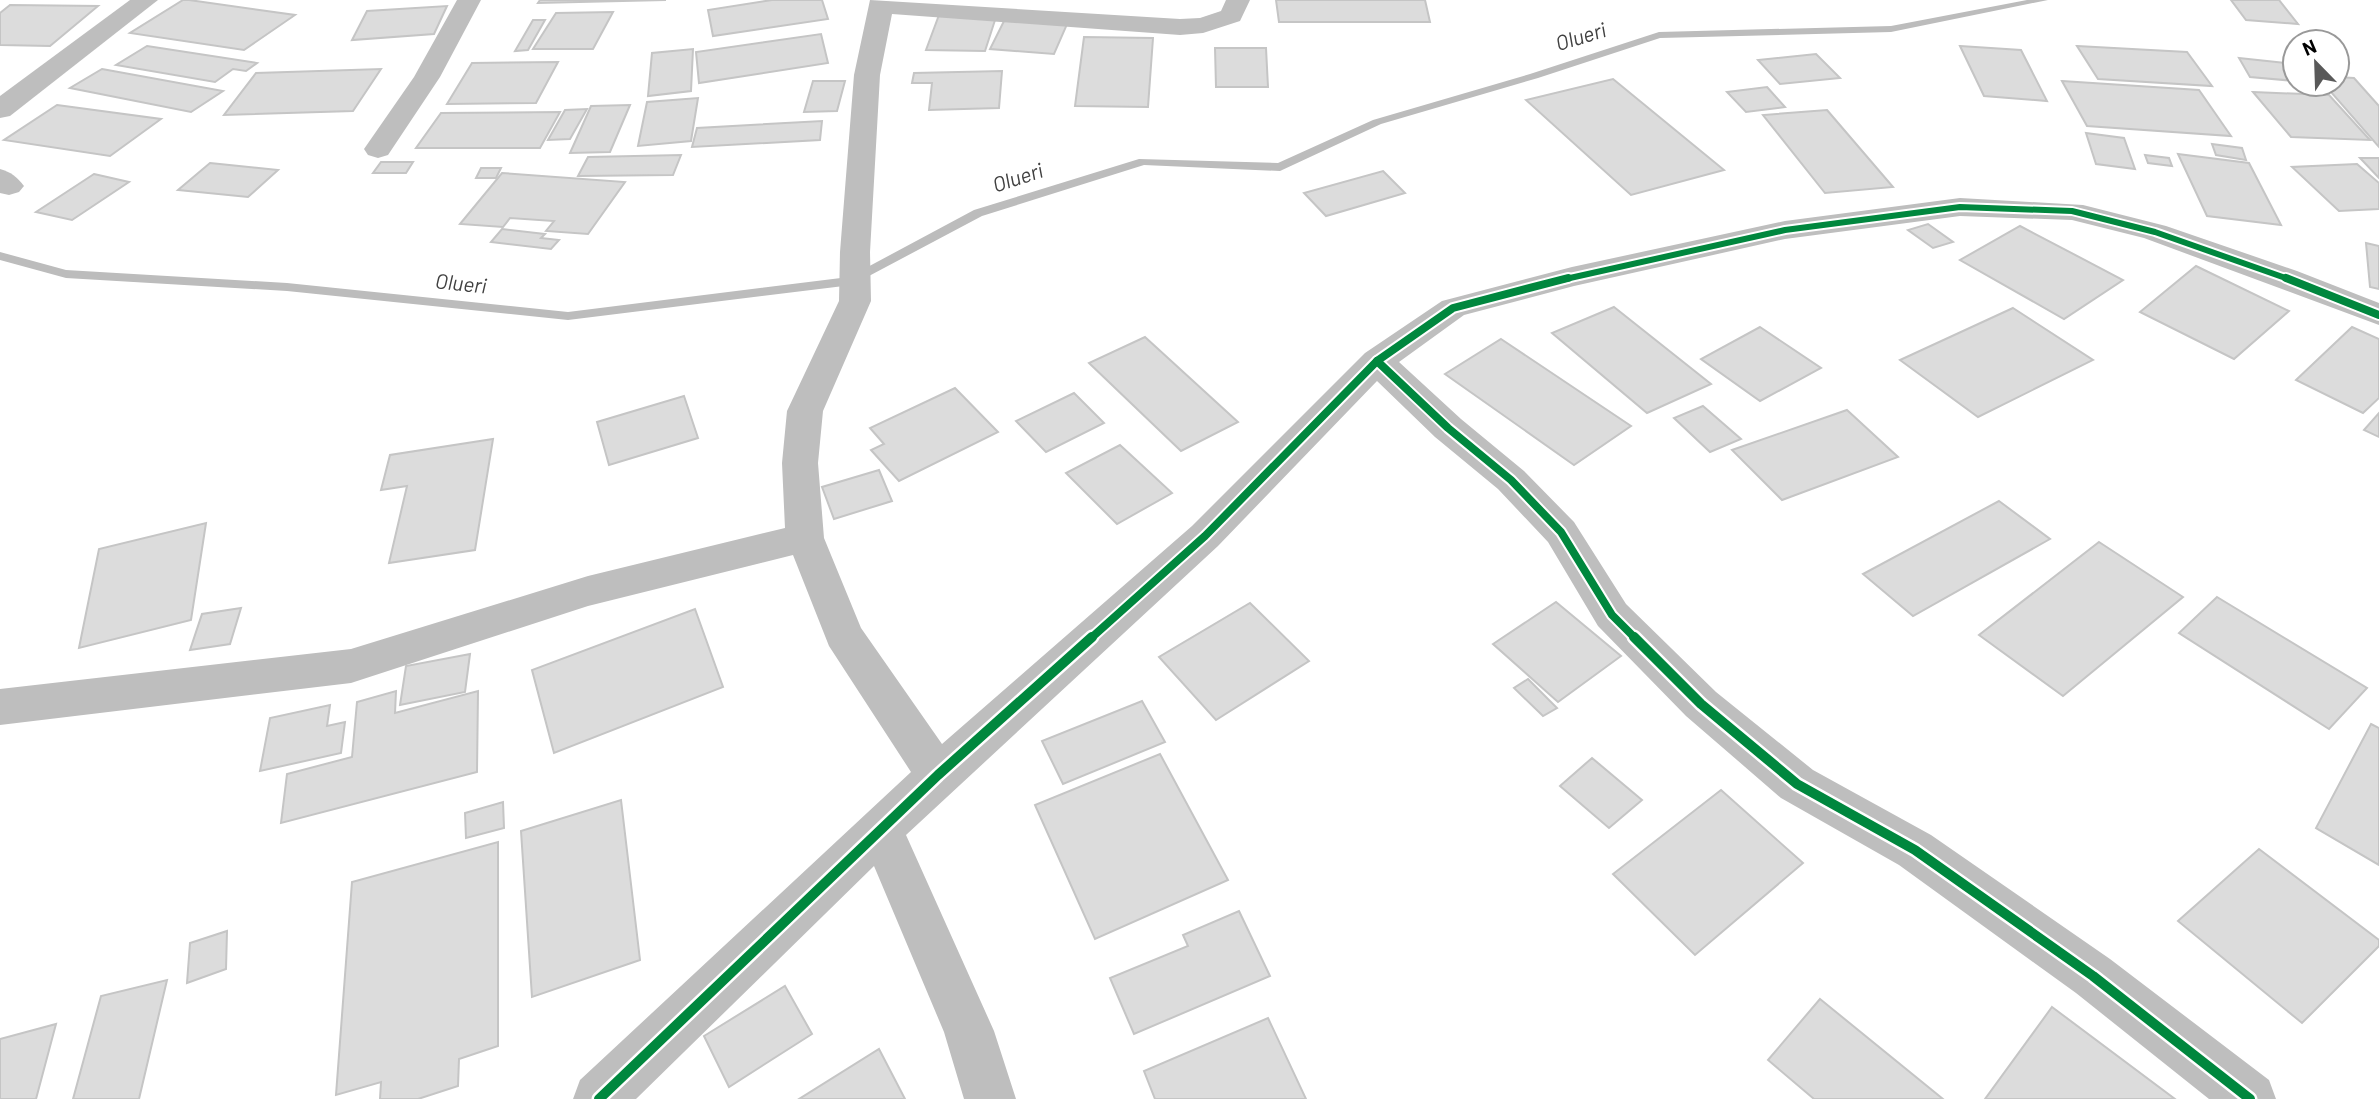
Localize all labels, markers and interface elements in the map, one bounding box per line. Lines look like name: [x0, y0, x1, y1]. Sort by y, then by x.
water label: Olueri: [1552, 16, 1610, 55]
north arrow: [2281, 28, 2351, 98]
text: N: [2299, 34, 2319, 60]
water label: Olueri: [989, 156, 1047, 196]
water label: Olueri: [434, 267, 489, 298]

